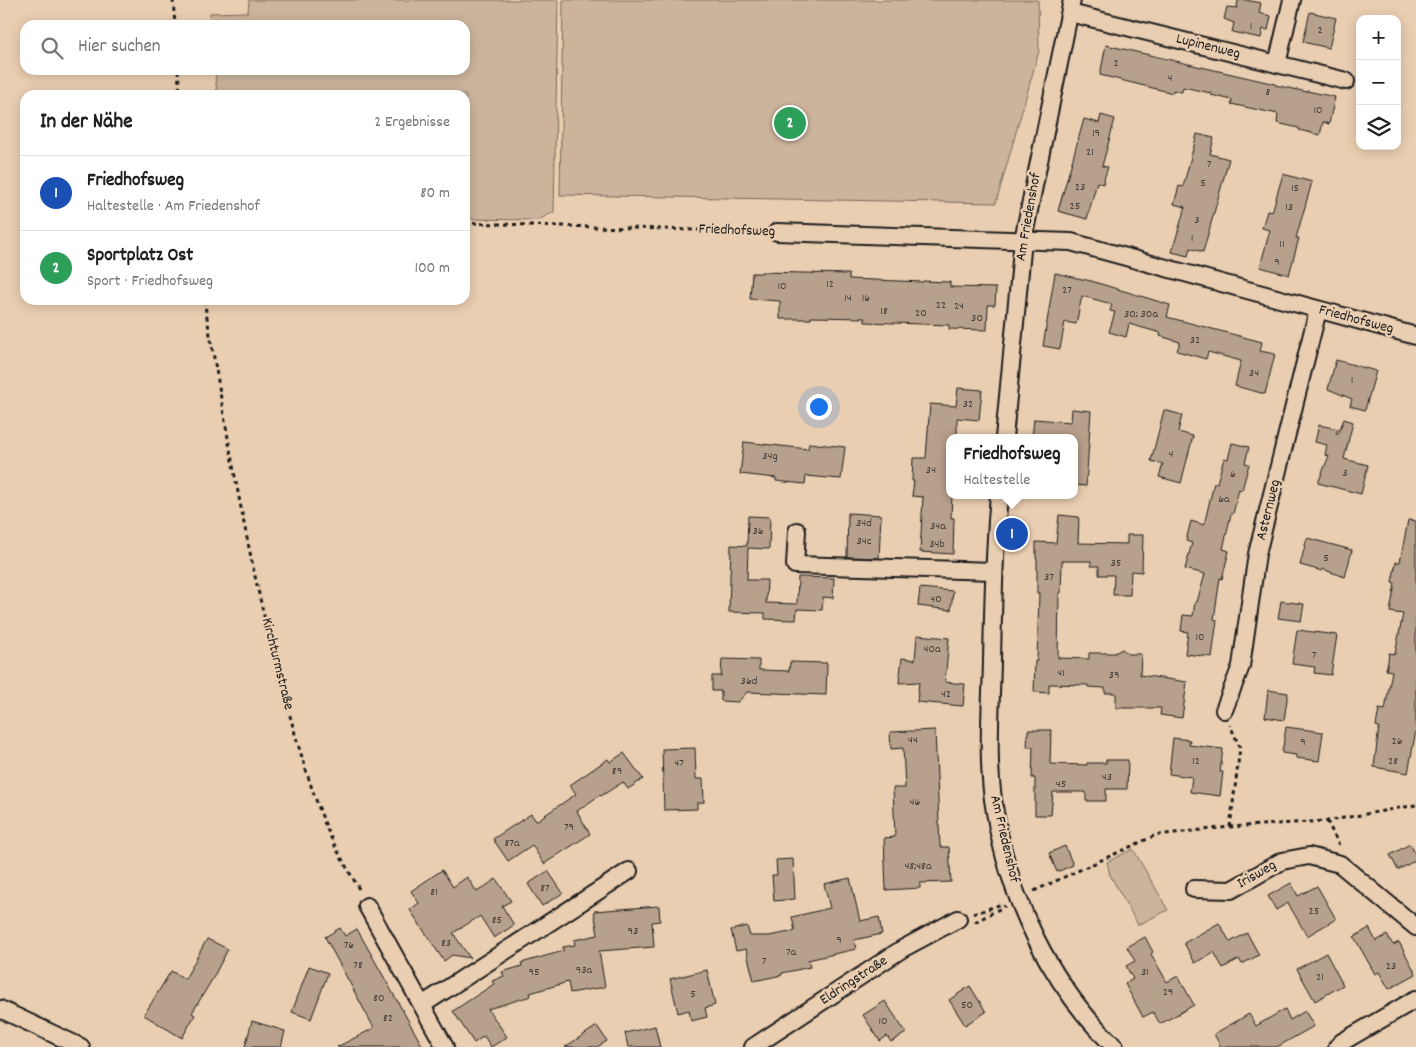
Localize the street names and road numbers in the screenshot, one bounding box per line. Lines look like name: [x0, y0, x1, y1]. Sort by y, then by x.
street label: Lupinenweg: [1174, 28, 1242, 66]
street label: Am Friedenshof: [1010, 170, 1048, 263]
street label: Friedhofsweg: [698, 219, 776, 243]
street label: Friedhofsweg: [1316, 299, 1396, 341]
street label: Asternweg: [1251, 477, 1287, 543]
street label: Kirchturmstraße: [255, 616, 299, 713]
street label: Am Friedenshof: [983, 793, 1025, 886]
street label: Irisweg: [1233, 855, 1281, 895]
street label: Eldringstraße: [816, 950, 893, 1011]

